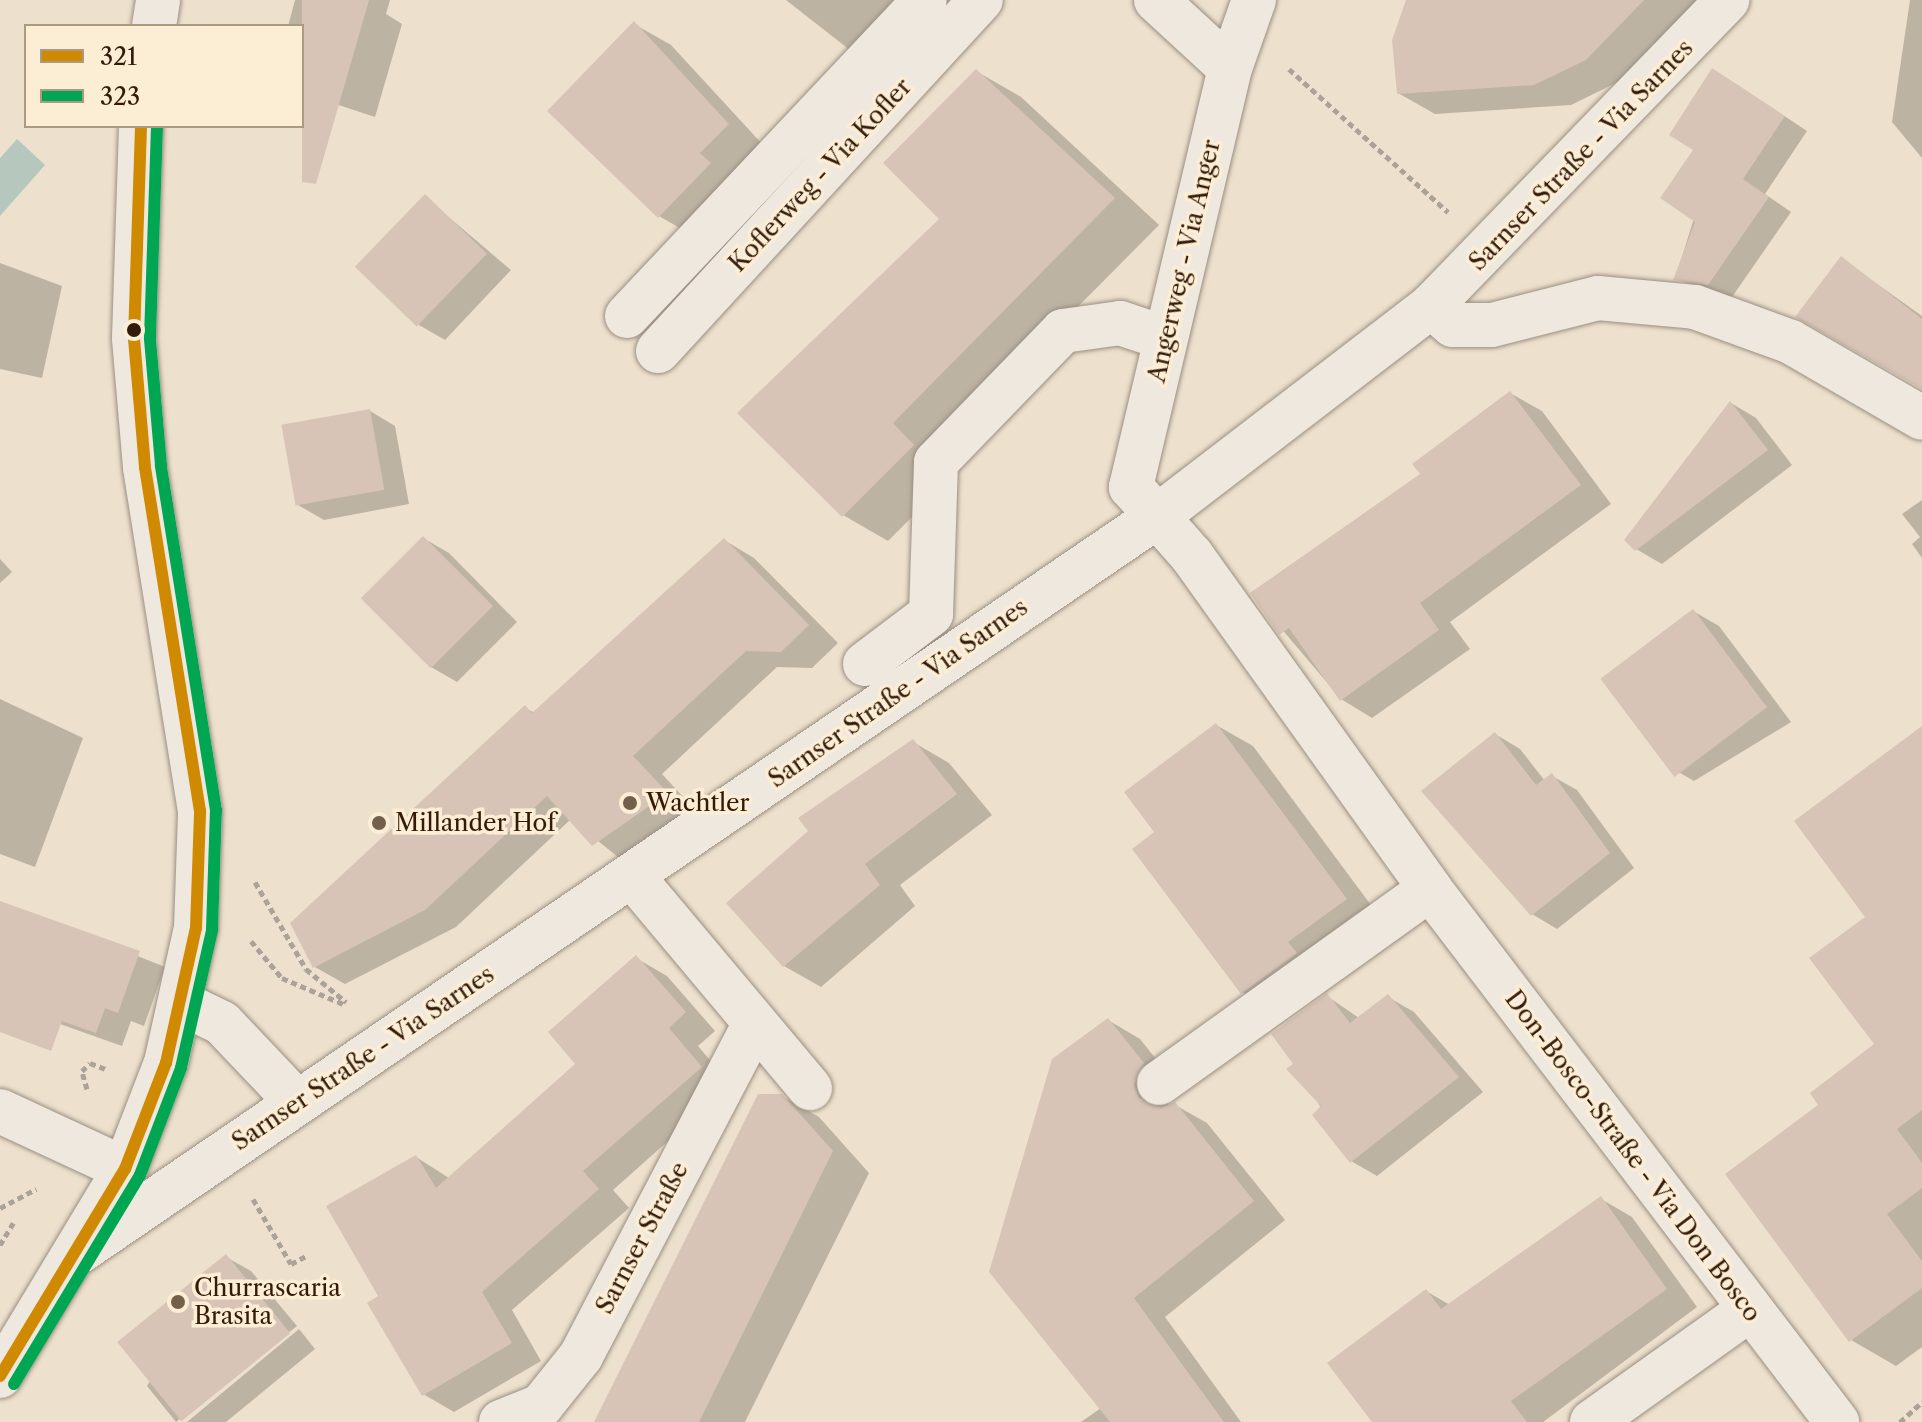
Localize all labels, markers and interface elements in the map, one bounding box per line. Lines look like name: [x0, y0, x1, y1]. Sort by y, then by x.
legend: [24, 24, 304, 128]
street label: Sarnser Straße - Via Sarnes: [1462, 33, 1700, 277]
text: 321: [100, 42, 137, 71]
street label: Koflerweg - Via Kofler: [723, 72, 917, 278]
text: 323: [100, 82, 140, 111]
street label: Angerweg - Via Anger: [1142, 136, 1226, 386]
unlabelled marker: [126, 322, 142, 338]
street label: Sarnser Straße - Via Sarnes: [762, 592, 1034, 794]
place label: Wachtler: [646, 789, 750, 817]
marker: Wachtler: [621, 794, 639, 812]
place label: Millander Hof: [395, 809, 556, 837]
marker: Millander Hof: [370, 814, 388, 832]
street label: Sarnser Straße - Via Sarnes: [226, 959, 500, 1157]
street label: Don-Bosco-Straße - Via Don Bosco: [1499, 984, 1767, 1328]
street label: Sarnser Straße: [590, 1157, 694, 1319]
place label: Churrascaria Brasita: [194, 1274, 341, 1330]
marker: Churrascaria Brasita: [169, 1293, 187, 1311]

